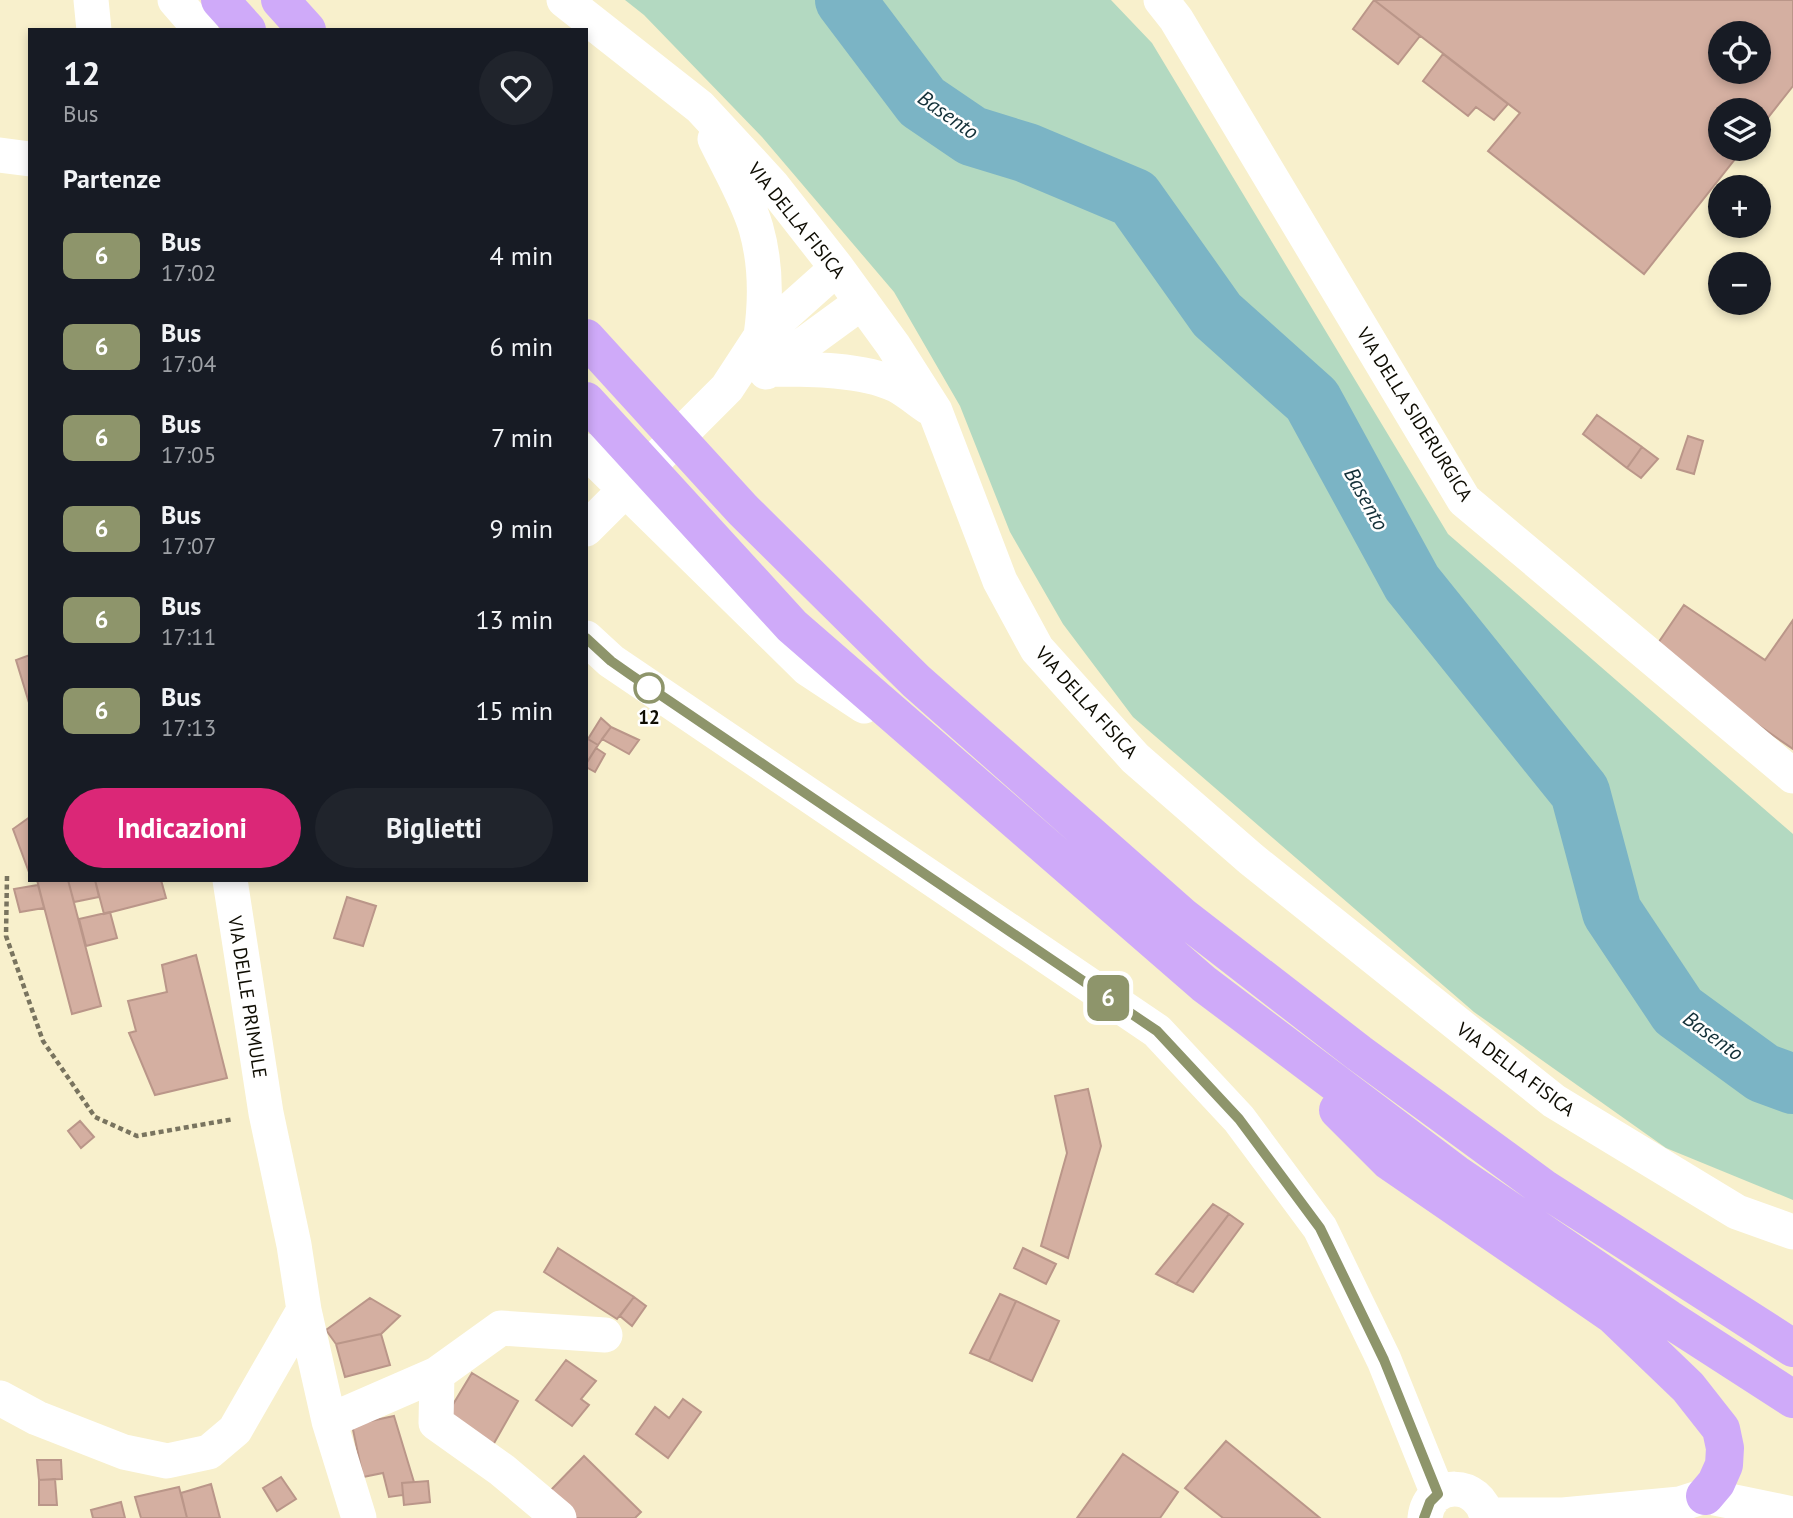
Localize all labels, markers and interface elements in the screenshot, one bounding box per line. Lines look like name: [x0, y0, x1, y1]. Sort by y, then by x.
map controls: [1708, 21, 1771, 315]
button: locate: [1708, 21, 1771, 84]
text: 12: [63, 51, 100, 94]
button: heart: [479, 51, 553, 125]
water label: Basento: [913, 84, 984, 145]
button: layers: [1708, 98, 1771, 161]
text: Bus: [63, 99, 99, 128]
street label: VIA DELLA FISICA: [742, 157, 851, 283]
text: Partenze: [63, 162, 161, 195]
button: +: [1708, 175, 1771, 238]
text: Bus: [161, 225, 201, 258]
text: 4 min: [490, 239, 553, 272]
text: 6: [95, 240, 108, 271]
button: −: [1708, 252, 1771, 315]
text: 17:02: [161, 258, 216, 287]
text: Bus: [161, 316, 201, 349]
street label: VIA DELLA SIDERURGICA: [1351, 322, 1478, 505]
text: 6 min: [490, 330, 553, 363]
text: 6: [95, 331, 108, 362]
text: 17:04: [161, 349, 216, 378]
text: Bus: [161, 407, 201, 440]
text: 7 min: [491, 421, 553, 454]
text: 6: [95, 422, 108, 453]
text: 17:05: [161, 440, 216, 469]
water label: Basento: [1338, 462, 1395, 535]
text: Bus: [161, 498, 201, 531]
text: 9 min: [490, 512, 553, 545]
text: 6: [95, 513, 108, 544]
text: 17:07: [161, 531, 216, 560]
text: Bus: [161, 589, 201, 622]
text: 13 min: [475, 603, 553, 636]
text: 6: [95, 604, 108, 635]
text: 17:11: [161, 622, 216, 651]
street label: VIA DELLA FISICA: [1030, 640, 1143, 763]
marker: 12: [634, 673, 664, 703]
text: Bus: [161, 680, 201, 713]
text: 15 min: [475, 694, 553, 727]
text: 6: [95, 695, 108, 726]
place label: 12: [638, 705, 660, 729]
text: 17:13: [161, 713, 216, 742]
button: Indicazioni: [63, 788, 301, 868]
button: Biglietti: [315, 788, 553, 868]
street label: VIA DELLE PRIMULE: [223, 913, 273, 1080]
line badge: 6: [1085, 975, 1131, 1021]
text: 6: [1101, 982, 1115, 1013]
water label: Basento: [1678, 1005, 1749, 1066]
street label: VIA DELLA FISICA: [1451, 1016, 1580, 1121]

